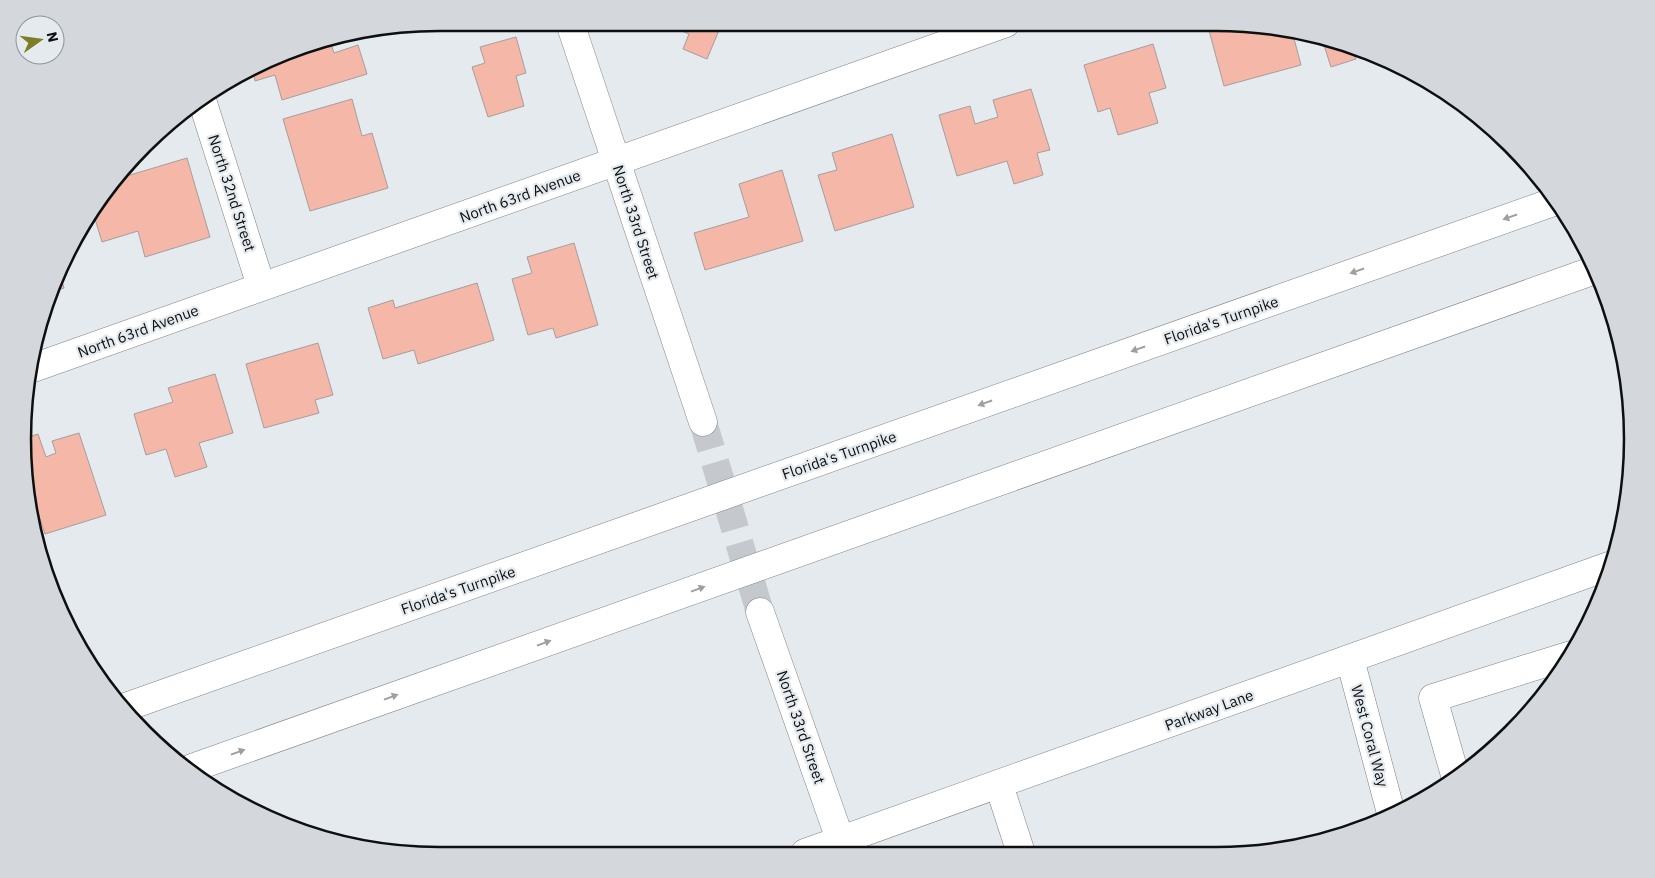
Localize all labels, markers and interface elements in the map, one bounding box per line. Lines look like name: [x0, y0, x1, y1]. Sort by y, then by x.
north arrow: [15, 15, 65, 65]
text: N: [43, 30, 63, 44]
street label: North 32nd Street: [204, 132, 260, 254]
street label: North 33rd Street: [609, 163, 663, 281]
street label: North 63rd Avenue: [457, 165, 583, 227]
one-way arrow: [1502, 213, 1517, 221]
one-way arrow: [1349, 268, 1364, 276]
street label: Florida's Turnpike: [1161, 292, 1281, 348]
street label: North 63rd Avenue: [75, 300, 201, 362]
one-way arrow: [1130, 346, 1145, 353]
one-way arrow: [977, 400, 992, 407]
street label: Florida's Turnpike: [779, 427, 899, 483]
street label: Florida's Turnpike: [398, 562, 518, 618]
one-way arrow: [690, 585, 705, 592]
one-way arrow: [537, 639, 552, 646]
street label: North 33rd Street: [773, 668, 829, 786]
street label: West Coral Way: [1347, 683, 1393, 790]
street label: Parkway Lane: [1162, 685, 1256, 735]
one-way arrow: [384, 693, 399, 701]
one-way arrow: [231, 748, 246, 756]

